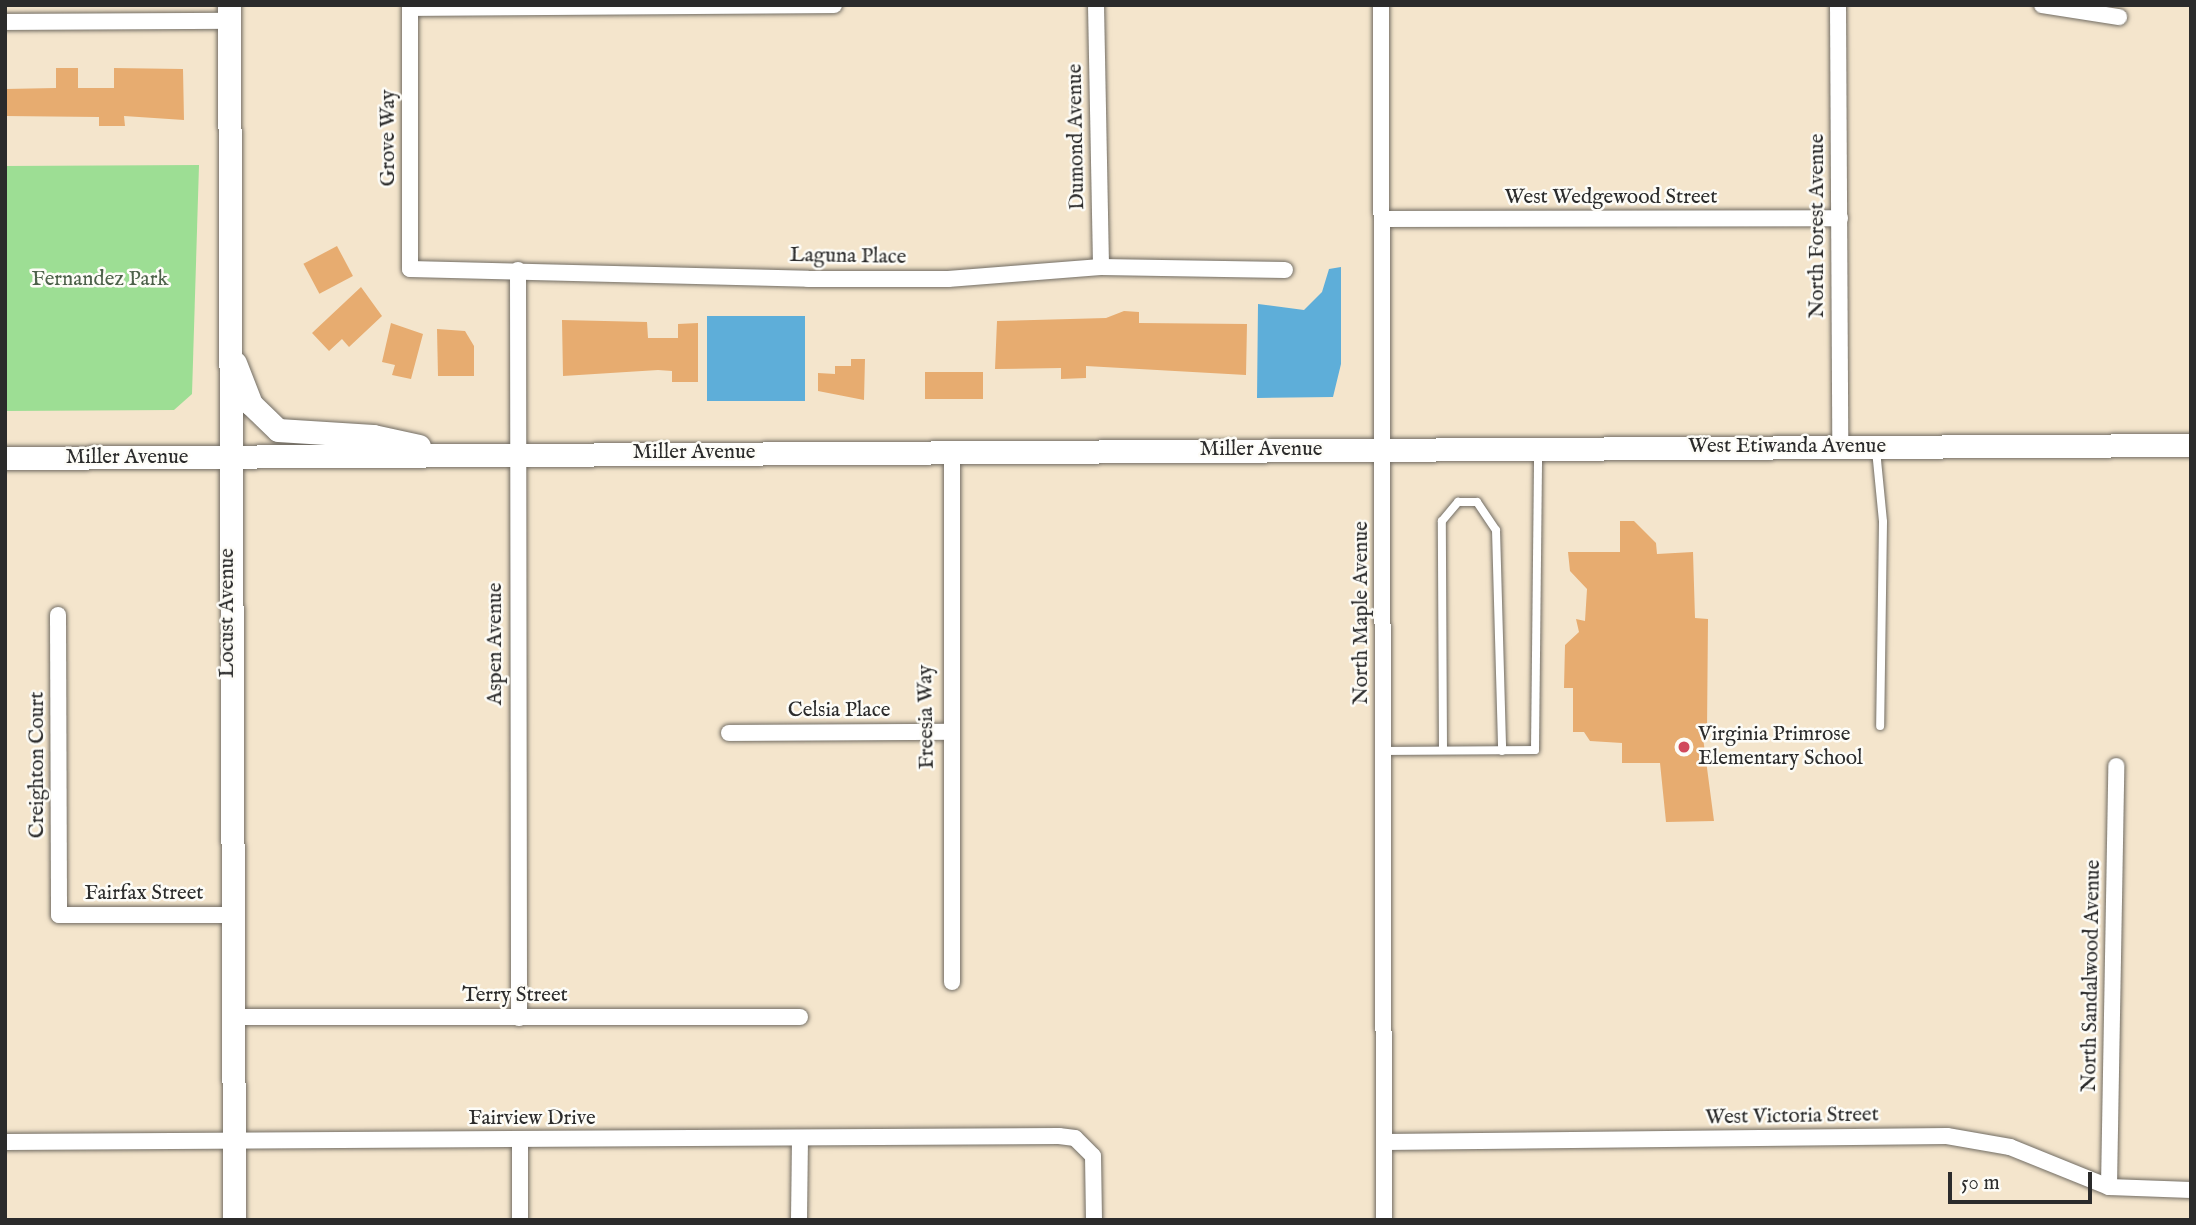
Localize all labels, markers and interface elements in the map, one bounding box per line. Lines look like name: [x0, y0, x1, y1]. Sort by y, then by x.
street label: Dumond Avenue: [1063, 64, 1091, 210]
street label: Grove Way: [376, 90, 402, 186]
street label: North Forest Avenue: [1805, 134, 1831, 318]
street label: West Wedgewood Street: [1505, 185, 1717, 211]
street label: Laguna Place: [789, 243, 907, 271]
park label: Fernandez Park: [31, 267, 169, 293]
street label: West Etiwanda Avenue: [1688, 434, 1886, 460]
street label: Miller Avenue: [1200, 437, 1322, 463]
street label: Miller Avenue: [633, 440, 755, 466]
street label: Miller Avenue: [66, 445, 188, 471]
street label: North Maple Avenue: [1349, 521, 1375, 705]
street label: Locust Avenue: [215, 548, 241, 678]
street label: Aspen Avenue: [483, 583, 509, 705]
street label: Freesia Way: [913, 664, 941, 770]
street label: Creighton Court: [25, 692, 51, 838]
street label: Celsia Place: [788, 698, 890, 724]
place label: Virginia Primrose Elementary School: [1698, 722, 1863, 772]
marker: Virginia Primrose Elementary School: [1676, 739, 1692, 755]
street label: North Sandalwood Avenue: [2077, 860, 2107, 1092]
street label: Fairfax Street: [84, 881, 204, 907]
street label: Terry Street: [462, 983, 568, 1009]
street label: West Victoria Street: [1705, 1103, 1879, 1131]
street label: Fairview Drive: [468, 1106, 596, 1132]
scale bar: [1951, 1158, 2094, 1202]
text: 50 m: [1961, 1170, 2000, 1197]

